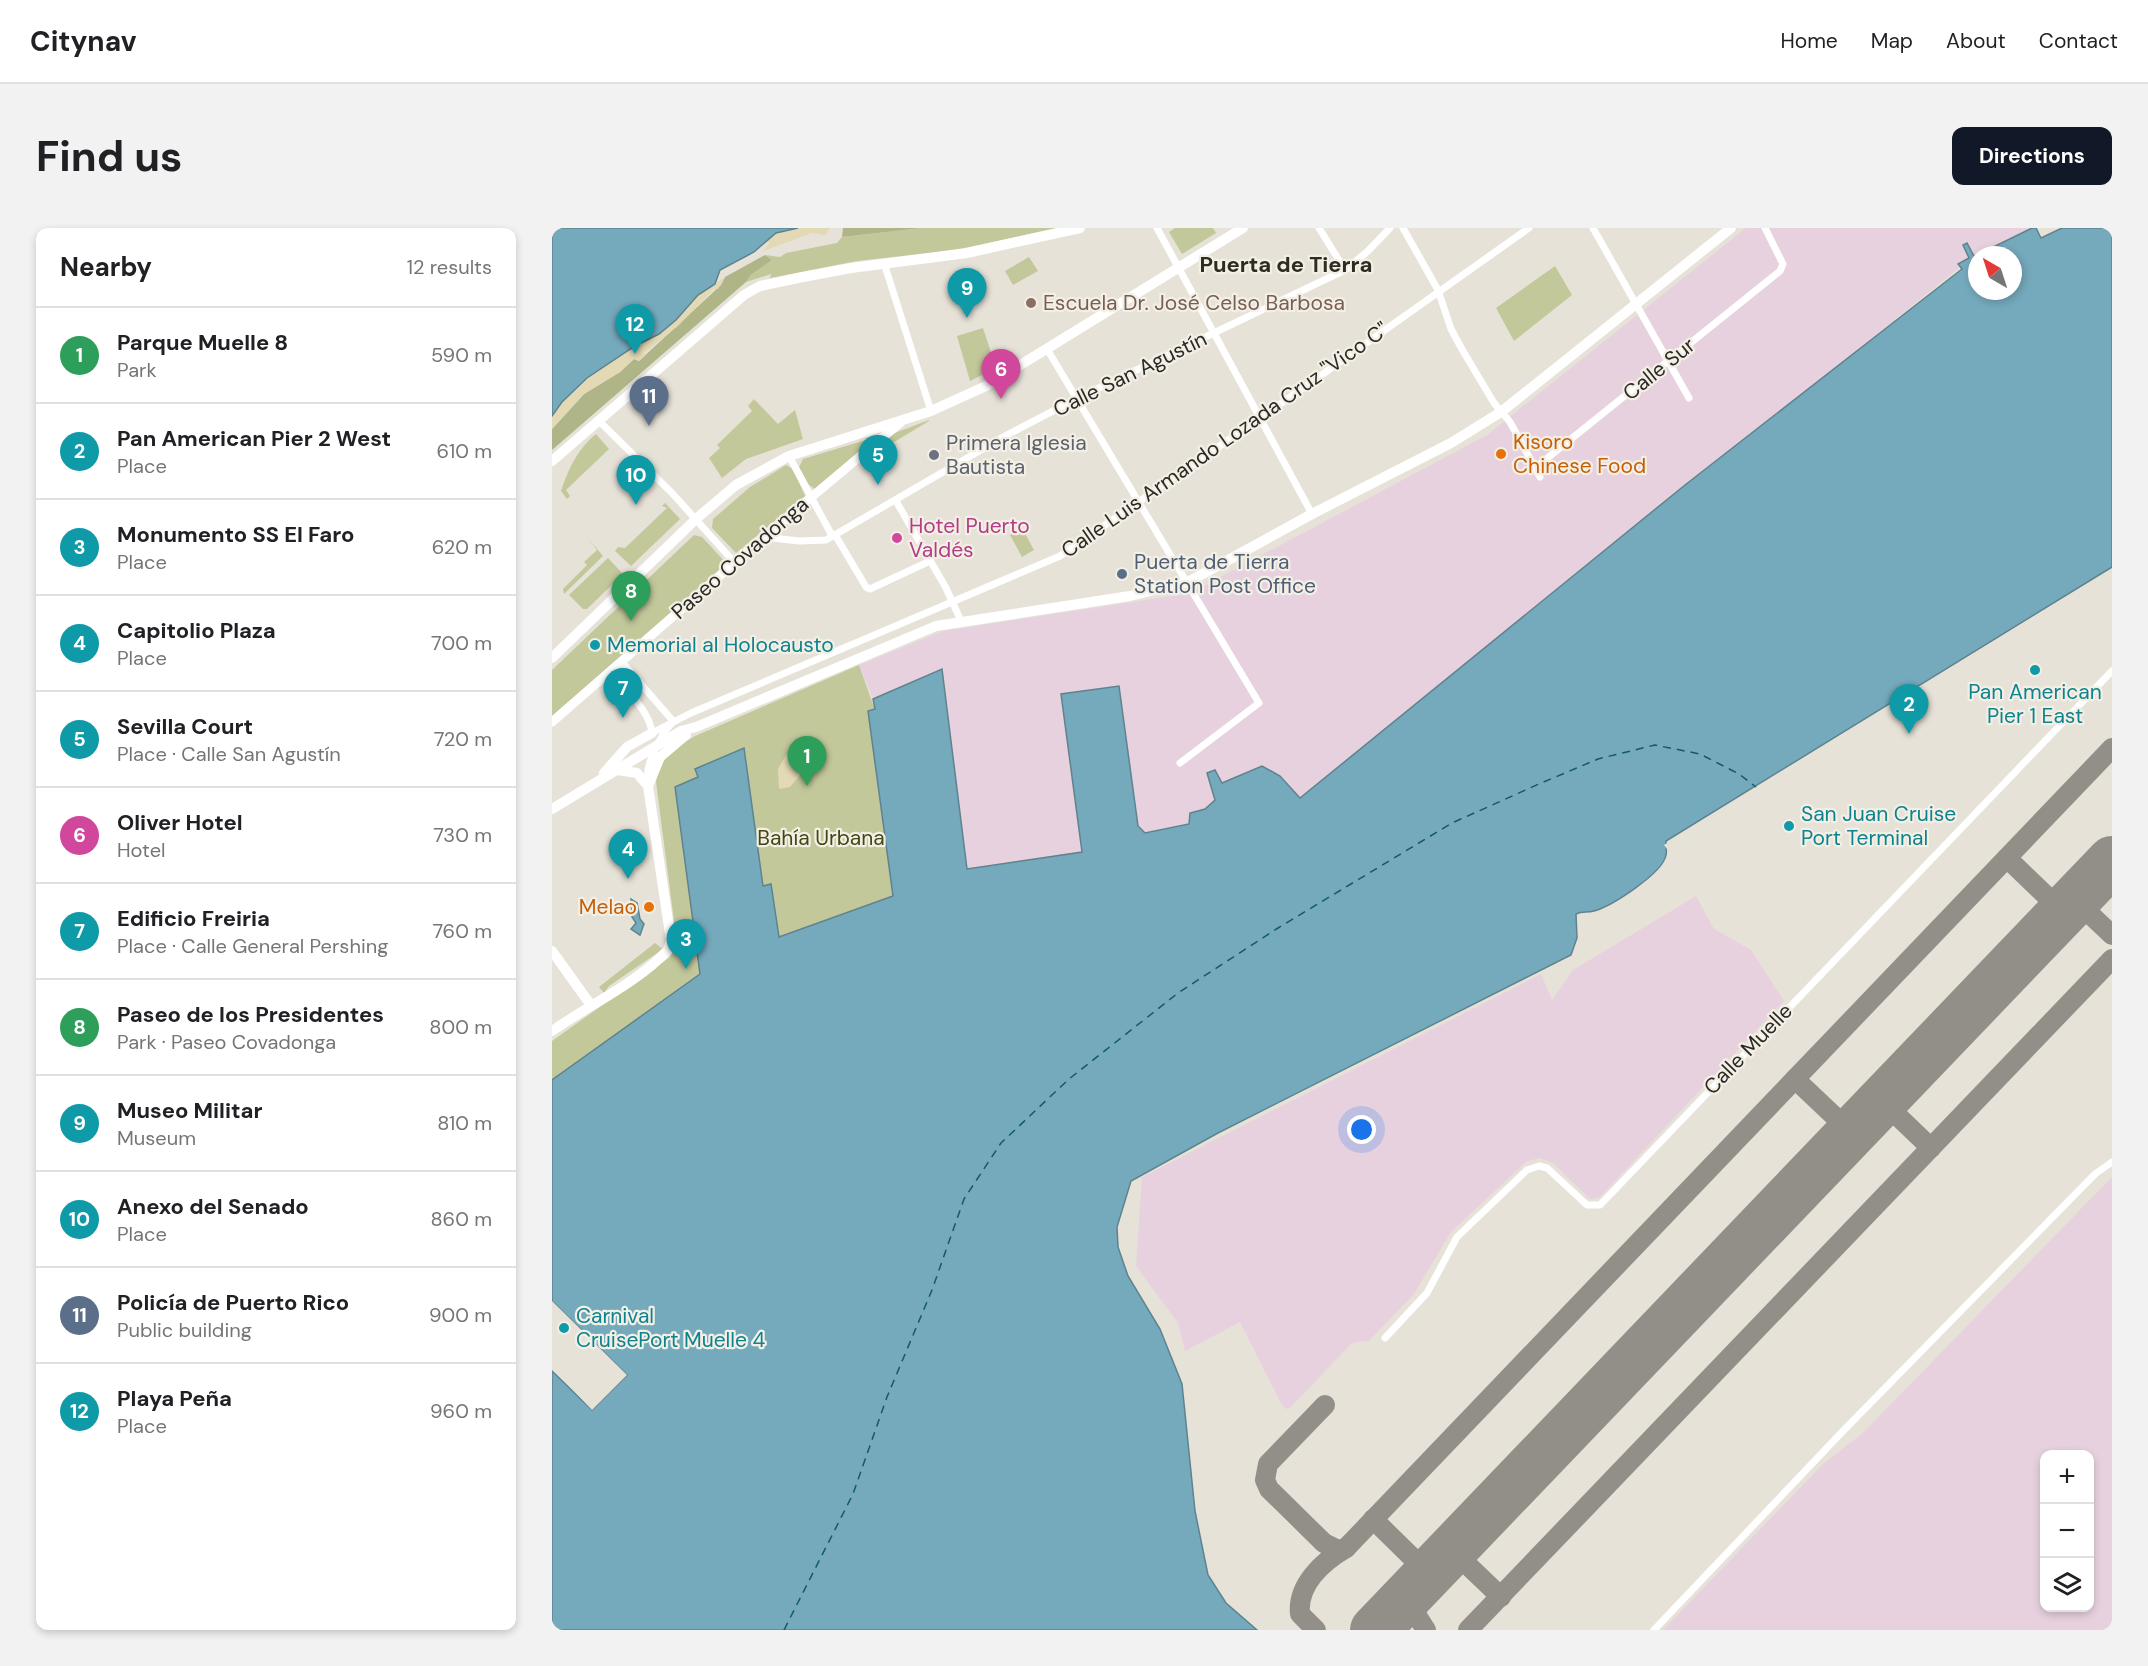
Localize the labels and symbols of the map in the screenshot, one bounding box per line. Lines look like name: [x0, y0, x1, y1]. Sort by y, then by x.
north arrow: [1968, 246, 2022, 300]
district label: Puerta de Tierra: [1199, 250, 1373, 279]
pin: 9: [948, 268, 986, 318]
place label: Escuela Dr. José Celso Barbosa: [1043, 289, 1345, 317]
marker: Escuela Dr. José Celso Barbosa: [1024, 296, 1038, 310]
pin: 12: [616, 304, 655, 354]
street label: Calle Luis Armando Lozada Cruz "Vico C": [1056, 316, 1394, 564]
street label: Calle San Agustín: [1049, 325, 1211, 423]
street label: Calle Sur: [1617, 331, 1701, 407]
pin: 6: [982, 350, 1020, 399]
pin: 11: [630, 376, 668, 426]
place label: Kisoro Chinese Food: [1513, 428, 1646, 480]
place label: Primera Iglesia Bautista: [946, 429, 1087, 481]
pin: 5: [858, 436, 898, 485]
marker: Kisoro Chinese Food: [1494, 447, 1508, 461]
marker: Primera Iglesia Bautista: [927, 448, 941, 462]
pin: 10: [616, 456, 656, 505]
street label: Paseo Covadonga: [665, 491, 815, 625]
place label: Hotel Puerto Valdés: [909, 512, 1030, 564]
marker: Hotel Puerto Valdés: [890, 531, 904, 545]
place label: Puerta de Tierra Station Post Office: [1134, 548, 1316, 600]
marker: Puerta de Tierra Station Post Office: [1115, 567, 1129, 581]
pin: 8: [612, 572, 650, 621]
place label: Memorial al Holocausto: [607, 631, 834, 659]
marker: Memorial al Holocausto: [588, 638, 602, 652]
marker: Pan American Pier 1 East: [2028, 663, 2042, 677]
pin: 7: [604, 668, 642, 718]
place label: Pan American Pier 1 East: [1968, 678, 2102, 730]
pin: 2: [1890, 684, 1928, 734]
pin: 1: [788, 736, 826, 786]
place label: San Juan Cruise Port Terminal: [1801, 800, 1956, 852]
marker: San Juan Cruise Port Terminal: [1782, 819, 1796, 833]
park label: Bahía Urbana: [757, 824, 885, 852]
pin: 4: [608, 830, 648, 879]
place label: Melao: [579, 893, 637, 921]
marker: Melao: [642, 900, 656, 914]
pin: 3: [666, 920, 706, 969]
street label: Calle Muelle: [1698, 997, 1799, 1101]
your location: [1347, 1115, 1376, 1144]
place label: Carnival CruisePort Muelle 4: [576, 1302, 765, 1354]
marker: Carnival CruisePort Muelle 4: [557, 1321, 571, 1335]

